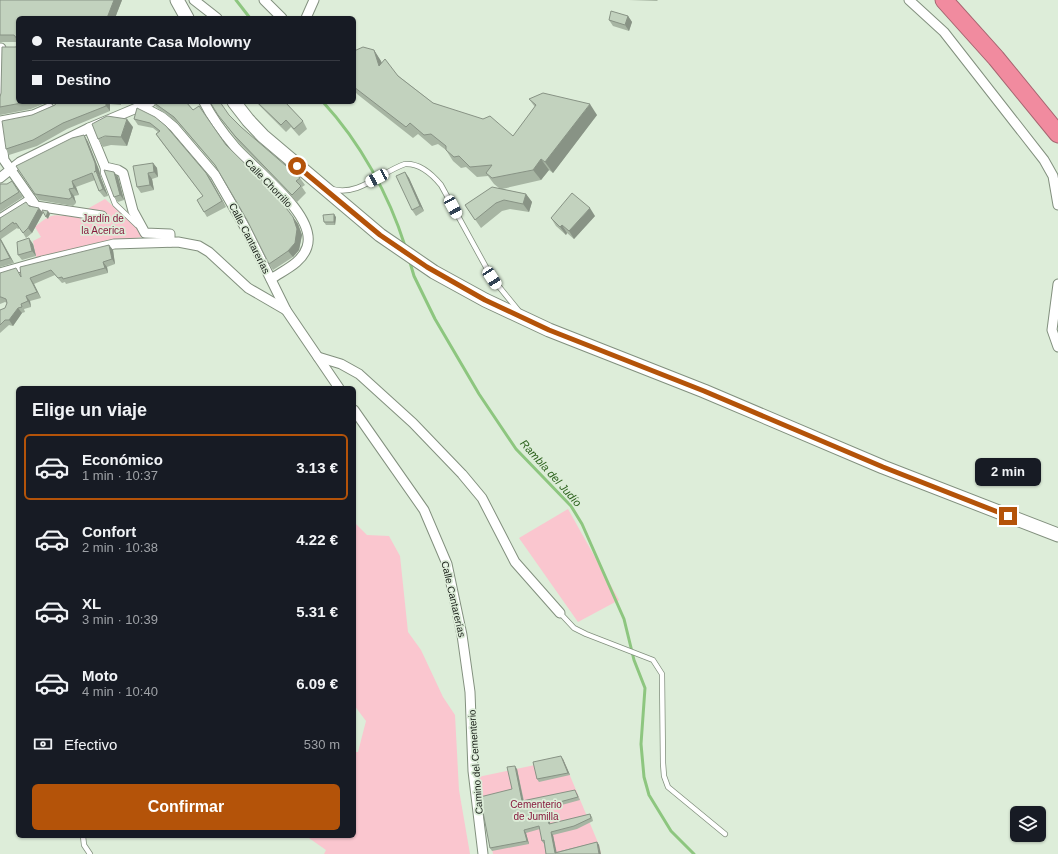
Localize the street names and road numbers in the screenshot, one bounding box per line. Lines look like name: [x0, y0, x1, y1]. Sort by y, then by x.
street label: Calle Chorrillo: [243, 157, 295, 210]
street label: Calle Cantarerías: [227, 201, 272, 275]
street label: Calle Cantarerías: [439, 560, 468, 638]
street label: Camino del Cementerio: [466, 709, 485, 815]

